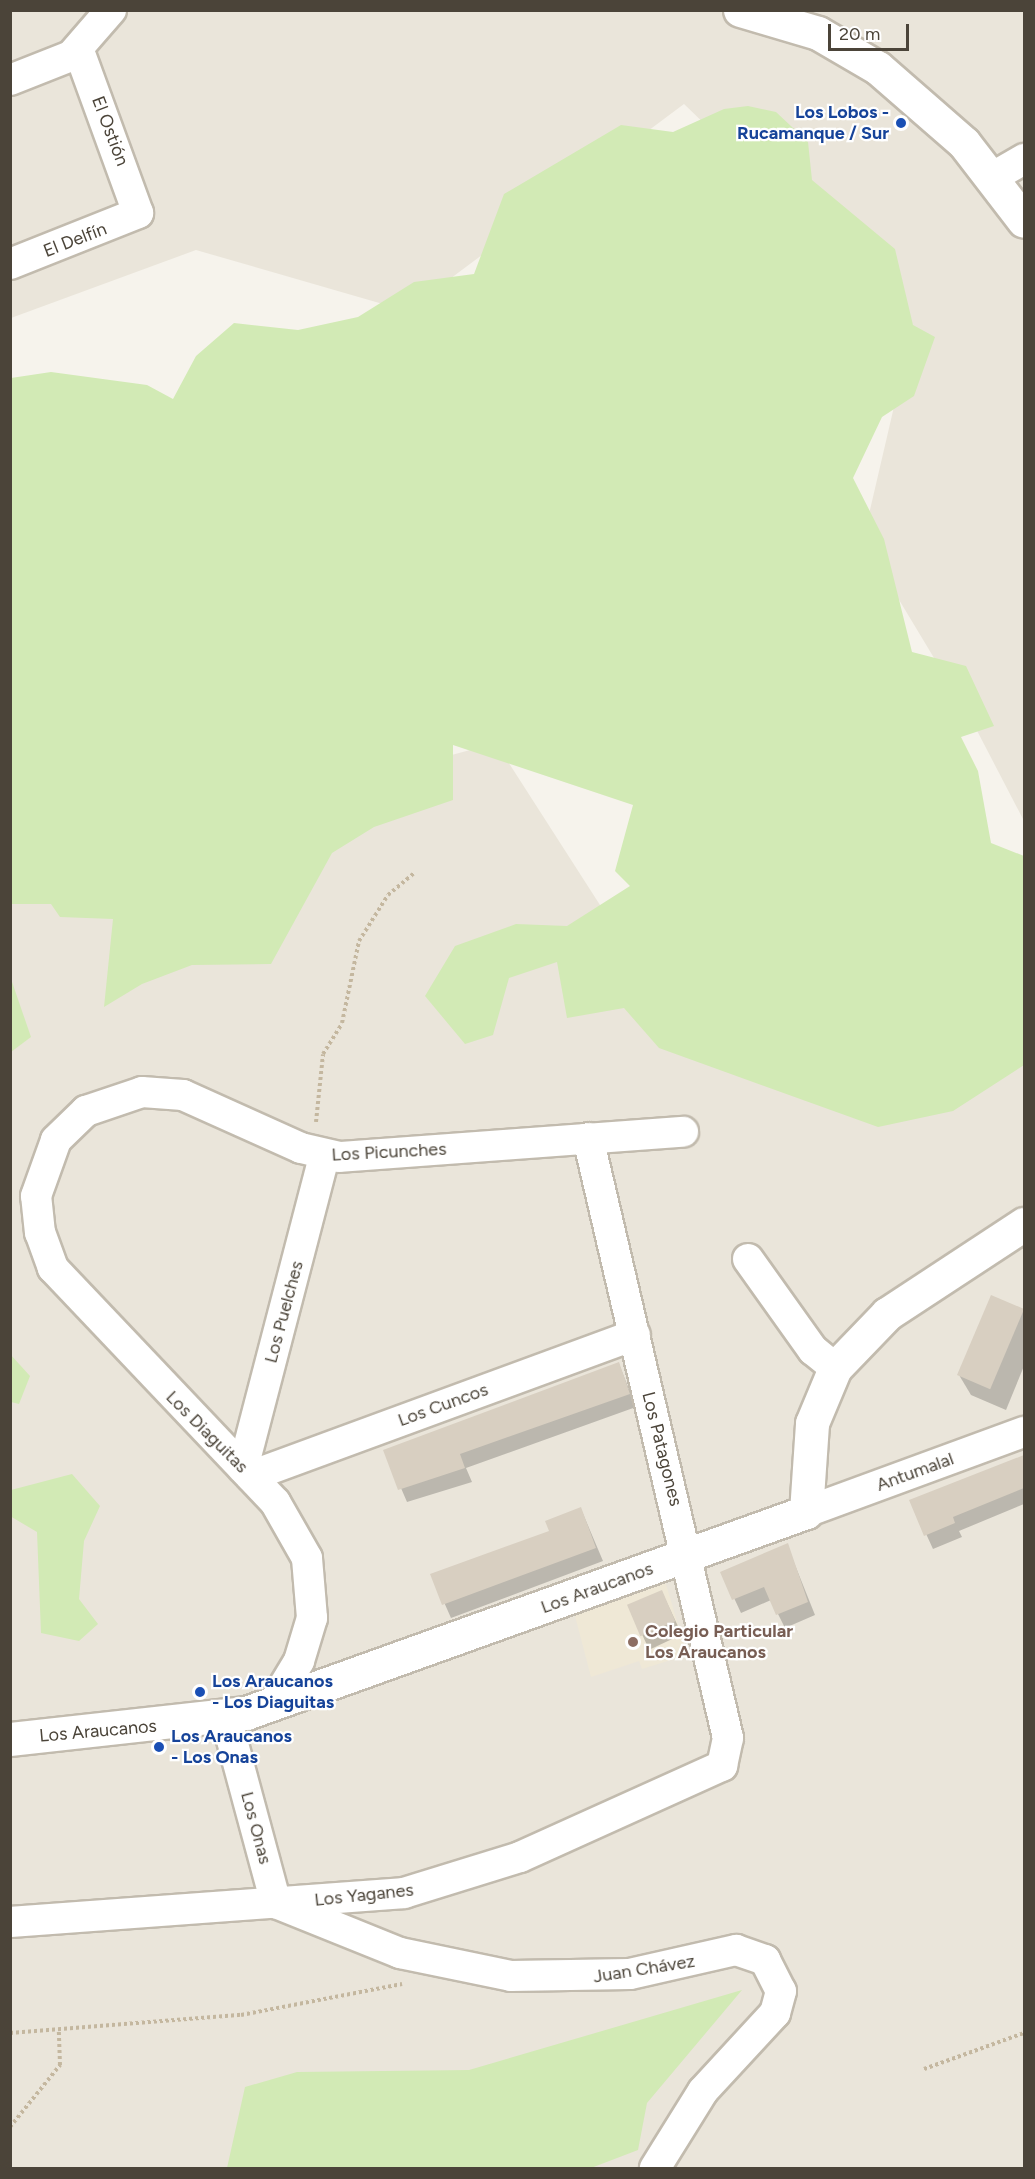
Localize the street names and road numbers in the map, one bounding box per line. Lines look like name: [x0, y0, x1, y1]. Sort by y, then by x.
street label: El Ostión: [87, 93, 133, 169]
street label: El Delfín: [40, 218, 110, 262]
street label: Los Picunches: [331, 1138, 447, 1166]
street label: Los Puelches: [260, 1259, 308, 1365]
street label: Los Cuncos: [395, 1379, 491, 1431]
street label: Los Diaguitas: [161, 1386, 253, 1478]
street label: Los Patagones: [637, 1389, 687, 1509]
street label: Antumalal: [873, 1448, 957, 1496]
street label: Los Araucanos: [538, 1558, 656, 1618]
street label: Los Araucanos: [38, 1715, 158, 1747]
street label: Los Onas: [236, 1789, 276, 1867]
street label: Los Yaganes: [313, 1879, 415, 1911]
street label: Juan Chávez: [592, 1950, 696, 1988]

